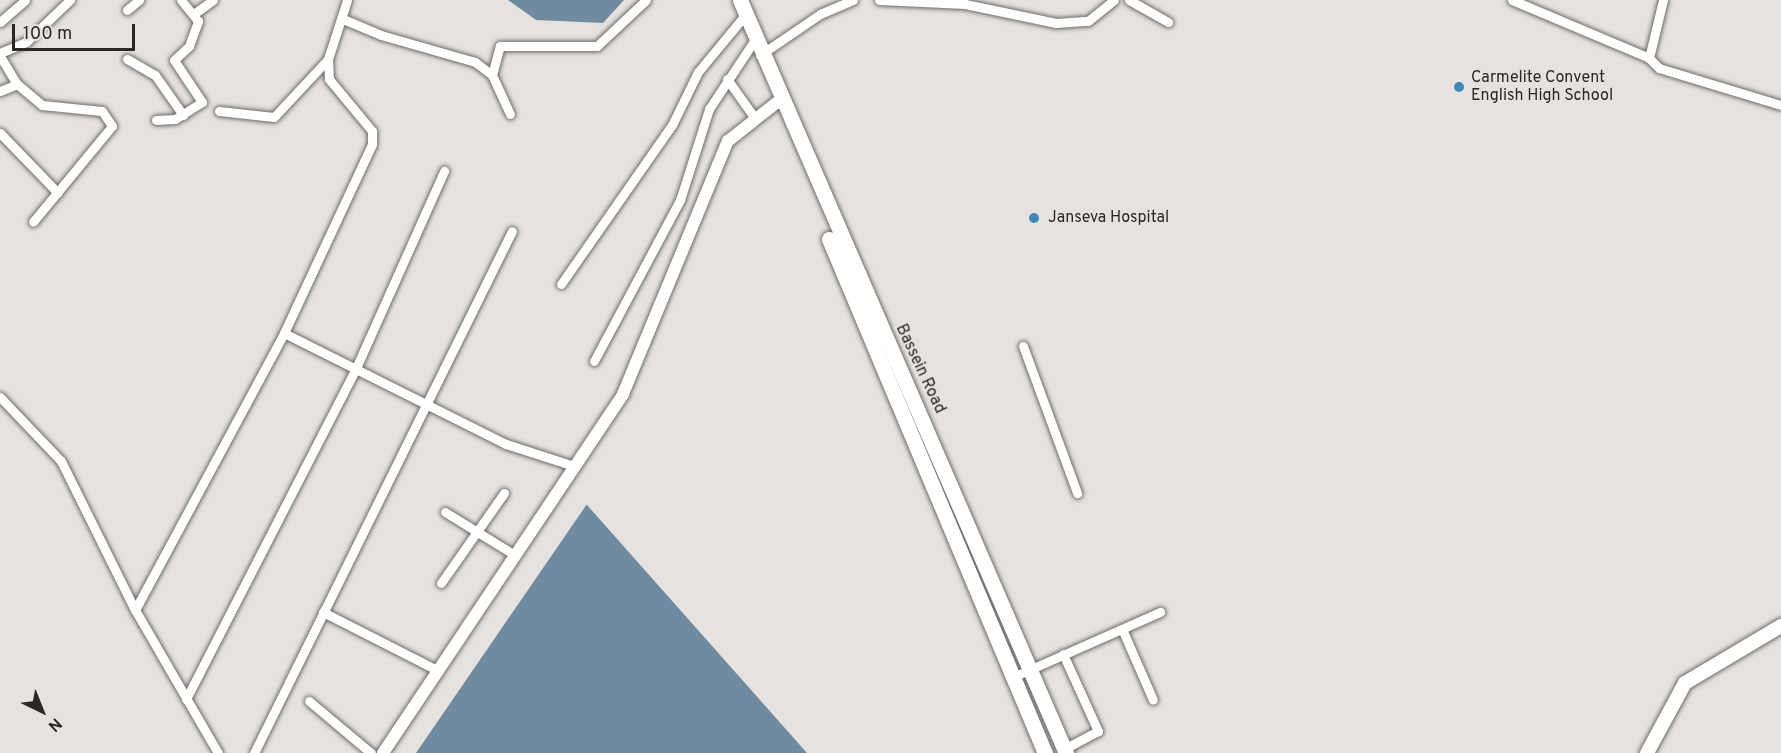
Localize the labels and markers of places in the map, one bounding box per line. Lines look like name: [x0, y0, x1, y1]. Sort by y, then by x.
place label: Carmelite Convent English High School: [1471, 68, 1613, 106]
marker: Carmelite Convent English High School: [1452, 80, 1466, 94]
place label: Janseva Hospital: [1048, 208, 1169, 228]
marker: Janseva Hospital: [1025, 209, 1043, 227]

